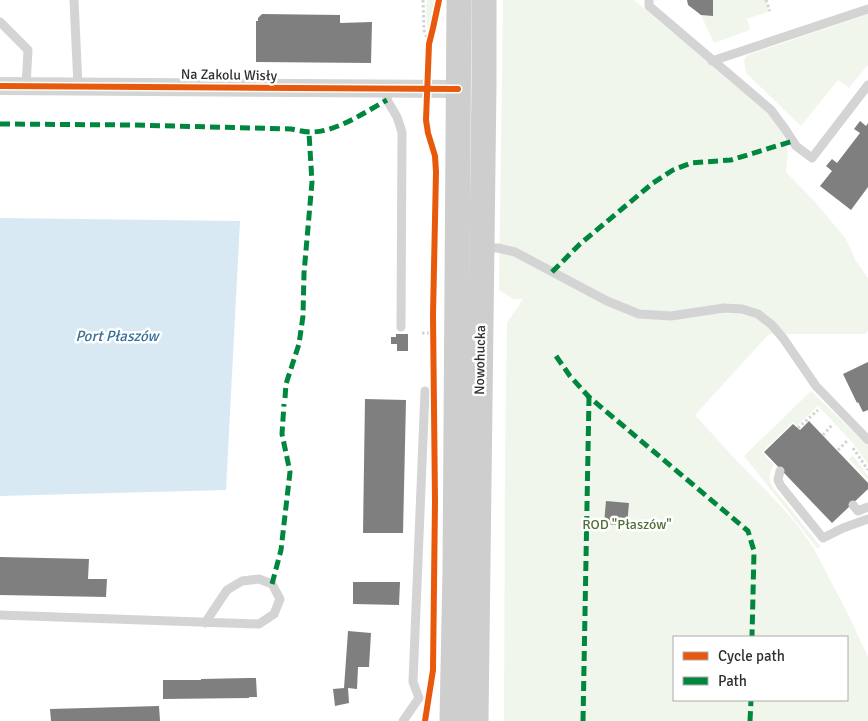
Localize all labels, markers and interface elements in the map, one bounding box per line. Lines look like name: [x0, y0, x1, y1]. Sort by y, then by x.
street label: Na Zakolu Wisły: [181, 66, 278, 84]
street label: Nowohucka: [471, 325, 489, 395]
water label: Port Płaszów: [76, 327, 161, 345]
park label: ROD "Płaszów": [582, 516, 672, 533]
legend: [673, 636, 848, 701]
text: Cycle path: [718, 647, 785, 665]
text: Path: [718, 672, 747, 690]

